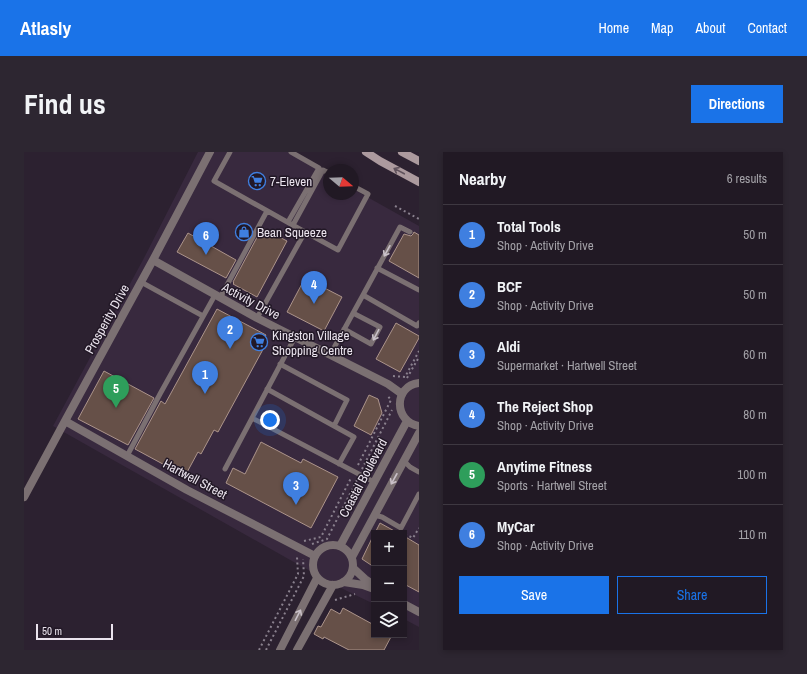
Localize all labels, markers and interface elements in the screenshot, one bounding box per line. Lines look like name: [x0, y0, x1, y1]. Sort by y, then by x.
text: Atlasly: [20, 15, 71, 41]
text: Home: [598, 19, 629, 37]
text: Map: [651, 19, 673, 37]
text: About: [695, 19, 725, 37]
text: Contact: [747, 19, 787, 37]
text: Find us: [24, 85, 106, 123]
button: Directions: [691, 85, 783, 123]
north arrow: [323, 164, 359, 200]
one-way arrow: [393, 167, 405, 175]
text: Nearby: [459, 167, 506, 190]
text: 6 results: [727, 170, 767, 187]
supermarket icon: 7-Eleven: [247, 171, 267, 191]
place label: 7-Eleven: [270, 173, 312, 190]
text: Total Tools: [497, 216, 561, 237]
pin: 6: [193, 222, 219, 255]
shop icon: Bean Squeeze: [234, 222, 254, 242]
place label: Bean Squeeze: [257, 224, 327, 241]
text: 1: [469, 226, 475, 243]
text: 50 m: [743, 226, 767, 243]
text: Shop · Activity Drive: [497, 237, 594, 254]
one-way arrow: [383, 244, 390, 256]
pin: 4: [301, 271, 327, 304]
text: BCF: [497, 276, 522, 297]
street label: Activity Drive: [218, 278, 283, 323]
street label: Prosperity Drive: [81, 281, 133, 357]
text: 2: [469, 286, 475, 303]
text: 50 m: [743, 286, 767, 303]
text: Shop · Activity Drive: [497, 297, 594, 314]
pin: 2: [217, 316, 243, 349]
place label: Kingston Village Shopping Centre: [272, 327, 353, 359]
one-way arrow: [372, 328, 380, 340]
supermarket icon: Kingston Village Shopping Centre: [249, 332, 269, 352]
text: Aldi: [497, 336, 520, 357]
text: 3: [469, 346, 475, 363]
text: 60 m: [743, 346, 767, 363]
text: Supermarket · Hartwell Street: [497, 357, 637, 374]
pin: 1: [192, 361, 218, 394]
pin: 5: [103, 375, 129, 408]
text: The Reject Shop: [497, 396, 593, 417]
text: 4: [469, 406, 475, 423]
text: 80 m: [743, 406, 767, 423]
your location: [260, 410, 280, 430]
text: Shop · Activity Drive: [497, 417, 594, 434]
street label: Coastal Boulevard: [335, 435, 391, 520]
street label: Hartwell Street: [160, 455, 230, 503]
text: Anytime Fitness: [497, 456, 592, 477]
text: 5: [469, 466, 475, 483]
text: 100 m: [737, 466, 767, 483]
pin: 3: [283, 472, 309, 505]
one-way arrow: [389, 473, 397, 485]
text: Sports · Hartwell Street: [497, 477, 607, 494]
text: MyCar: [497, 516, 535, 537]
text: 6: [469, 526, 475, 543]
text: 110 m: [738, 526, 767, 543]
map controls: [371, 530, 407, 638]
button: +: [371, 530, 407, 566]
text: Shop · Activity Drive: [497, 537, 594, 554]
button: −: [371, 566, 407, 602]
button: Save: [459, 576, 609, 614]
button: Share: [617, 576, 767, 614]
button: layers: [371, 602, 407, 638]
one-way arrow: [295, 609, 302, 621]
scale bar: [36, 622, 113, 641]
text: 50 m: [42, 624, 62, 638]

